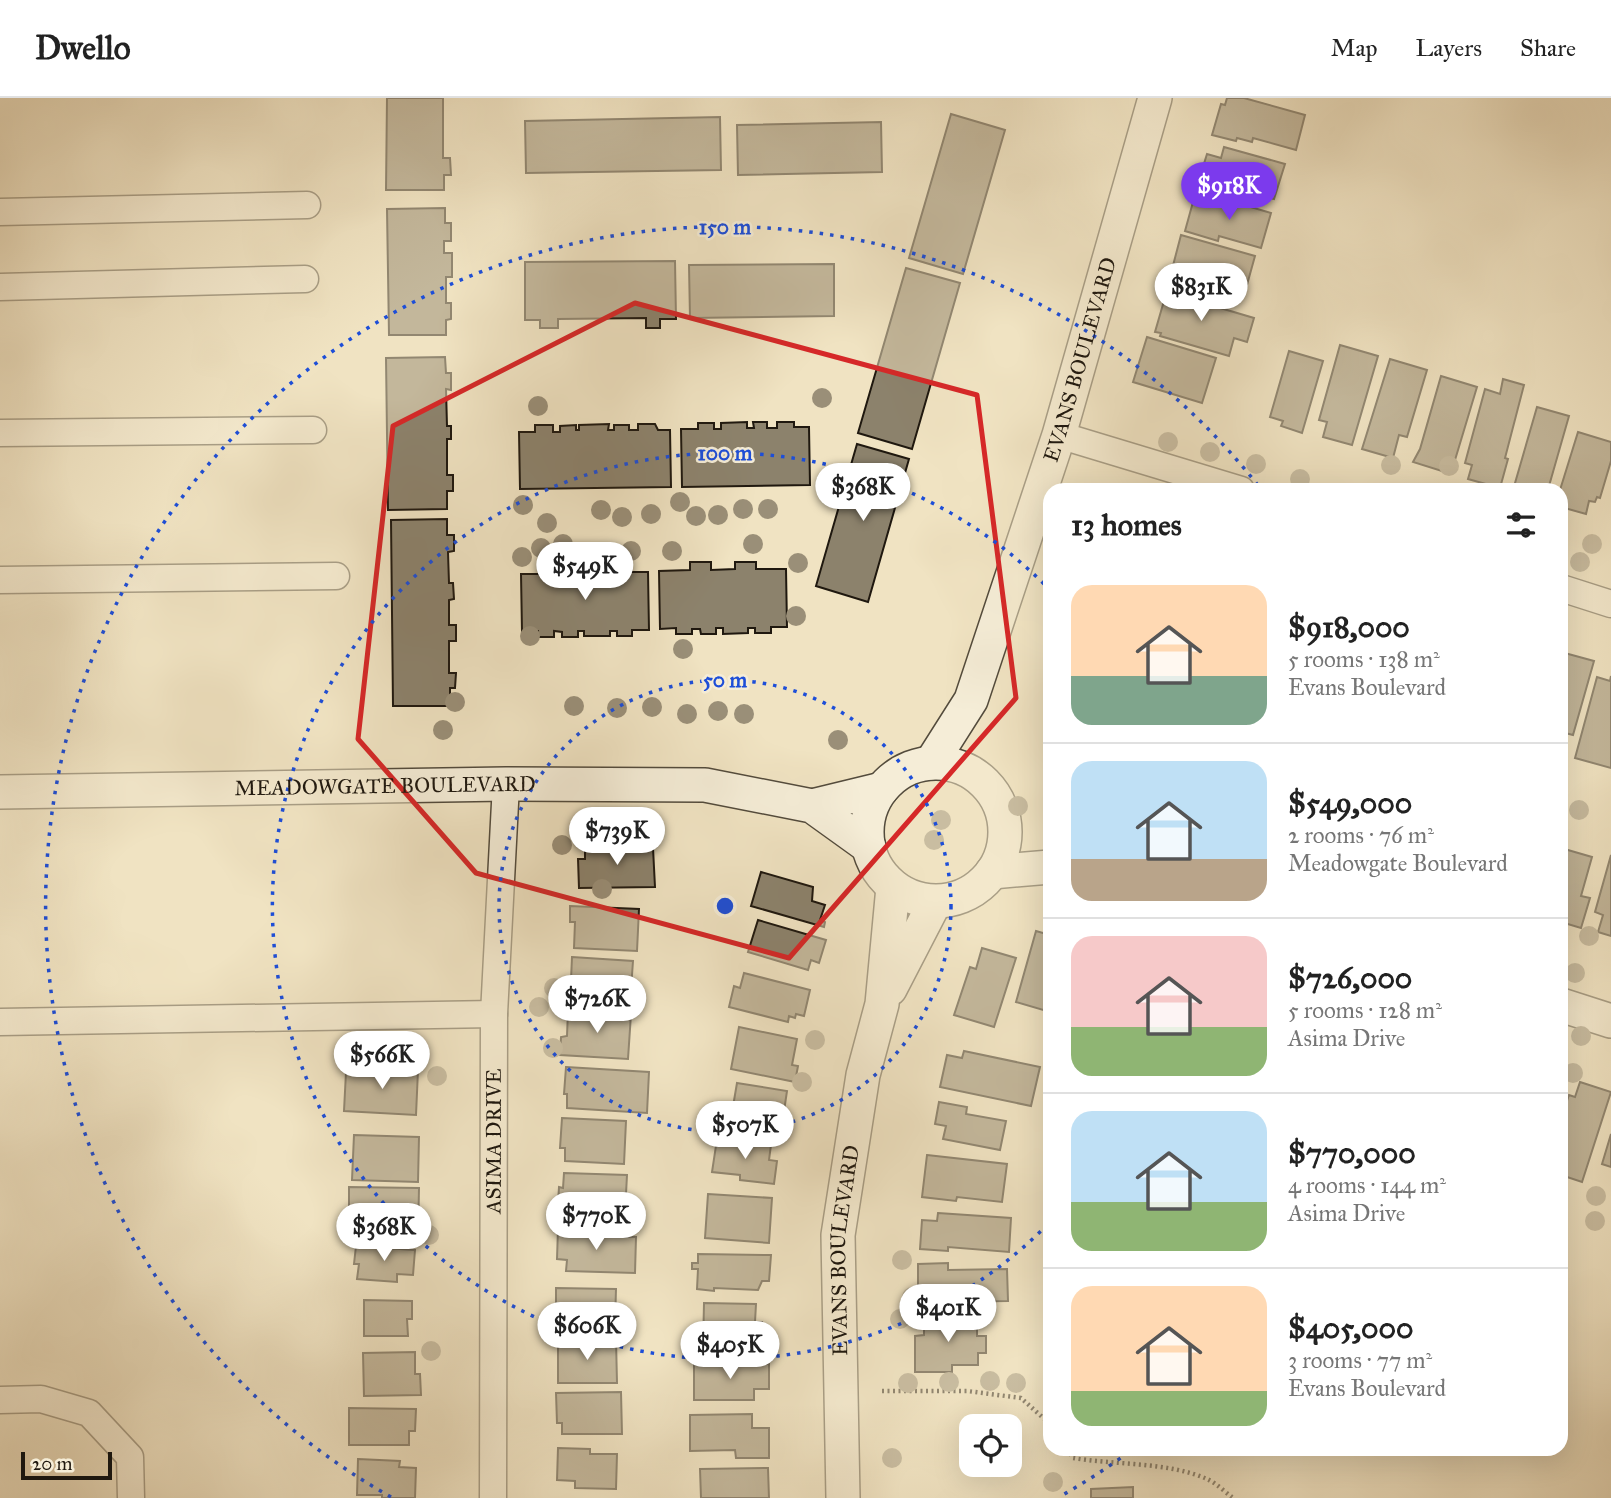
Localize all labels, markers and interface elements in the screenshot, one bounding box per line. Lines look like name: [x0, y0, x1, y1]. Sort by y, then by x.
text: Dwello: [35, 28, 131, 68]
text: Map: [1331, 33, 1378, 63]
text: Layers: [1416, 33, 1482, 63]
text: Share: [1520, 33, 1576, 63]
pin: $918K: [1180, 162, 1278, 222]
text: $918K: [1197, 171, 1261, 199]
text: 150 m: [699, 214, 751, 240]
street label: EVANS BOULEVARD: [1038, 254, 1122, 466]
pin: $831K: [1152, 264, 1250, 323]
text: $831K: [1171, 272, 1231, 300]
text: 100 m: [698, 440, 753, 466]
pin: $368K: [814, 464, 912, 523]
text: $368K: [831, 472, 895, 500]
icon: filters: [1502, 506, 1540, 544]
text: 13 homes: [1071, 507, 1182, 543]
pin: $549K: [536, 542, 634, 602]
text: $549K: [552, 551, 618, 579]
text: $918,000: [1288, 609, 1410, 645]
icon: home: [1127, 613, 1211, 697]
text: 5 rooms · 138 m²: [1288, 645, 1440, 673]
text: 50 m: [703, 667, 747, 693]
text: Evans Boulevard: [1288, 673, 1446, 701]
street label: MEADOWGATE BOULEVARD: [234, 771, 536, 801]
text: $549,000: [1288, 785, 1412, 821]
icon: home: [1127, 789, 1211, 873]
pin: $739K: [568, 808, 666, 867]
text: $739K: [585, 816, 649, 844]
text: 2 rooms · 76 m²: [1288, 821, 1434, 849]
text: Meadowgate Boulevard: [1288, 849, 1508, 877]
centre of rings: [713, 894, 737, 918]
text: $726,000: [1288, 960, 1412, 996]
icon: home: [1127, 964, 1211, 1048]
pin: $726K: [548, 976, 646, 1035]
text: $726K: [564, 984, 630, 1012]
text: 5 rooms · 128 m²: [1288, 996, 1442, 1024]
text: Asima Drive: [1288, 1024, 1405, 1052]
pin: $566K: [333, 1032, 431, 1091]
text: $566K: [350, 1040, 414, 1068]
street label: ASIMA DRIVE: [481, 1068, 507, 1215]
pin: $507K: [696, 1102, 794, 1161]
text: $507K: [712, 1110, 778, 1138]
text: $770,000: [1288, 1135, 1416, 1171]
icon: home: [1127, 1139, 1211, 1223]
street label: EVANS BOULEVARD: [825, 1143, 865, 1356]
text: 4 rooms · 144 m²: [1288, 1171, 1446, 1199]
pin: $770K: [547, 1192, 645, 1252]
text: Asima Drive: [1288, 1199, 1405, 1227]
text: $770K: [562, 1201, 630, 1229]
pin: $368K: [335, 1204, 433, 1263]
text: $368K: [352, 1212, 416, 1240]
pin: $401K: [899, 1284, 997, 1344]
text: $401K: [915, 1293, 981, 1321]
pin: $606K: [538, 1302, 636, 1362]
text: $405,000: [1288, 1310, 1413, 1346]
text: $606K: [553, 1311, 621, 1339]
icon: home: [1127, 1314, 1211, 1398]
pin: $405K: [681, 1322, 779, 1381]
text: $405K: [696, 1330, 764, 1358]
text: 3 rooms · 77 m²: [1288, 1346, 1432, 1374]
text: Evans Boulevard: [1288, 1374, 1446, 1402]
map controls: [959, 1414, 1022, 1477]
button: locate: [959, 1414, 1022, 1477]
scale bar: [21, 1449, 112, 1481]
text: 20 m: [32, 1452, 73, 1475]

